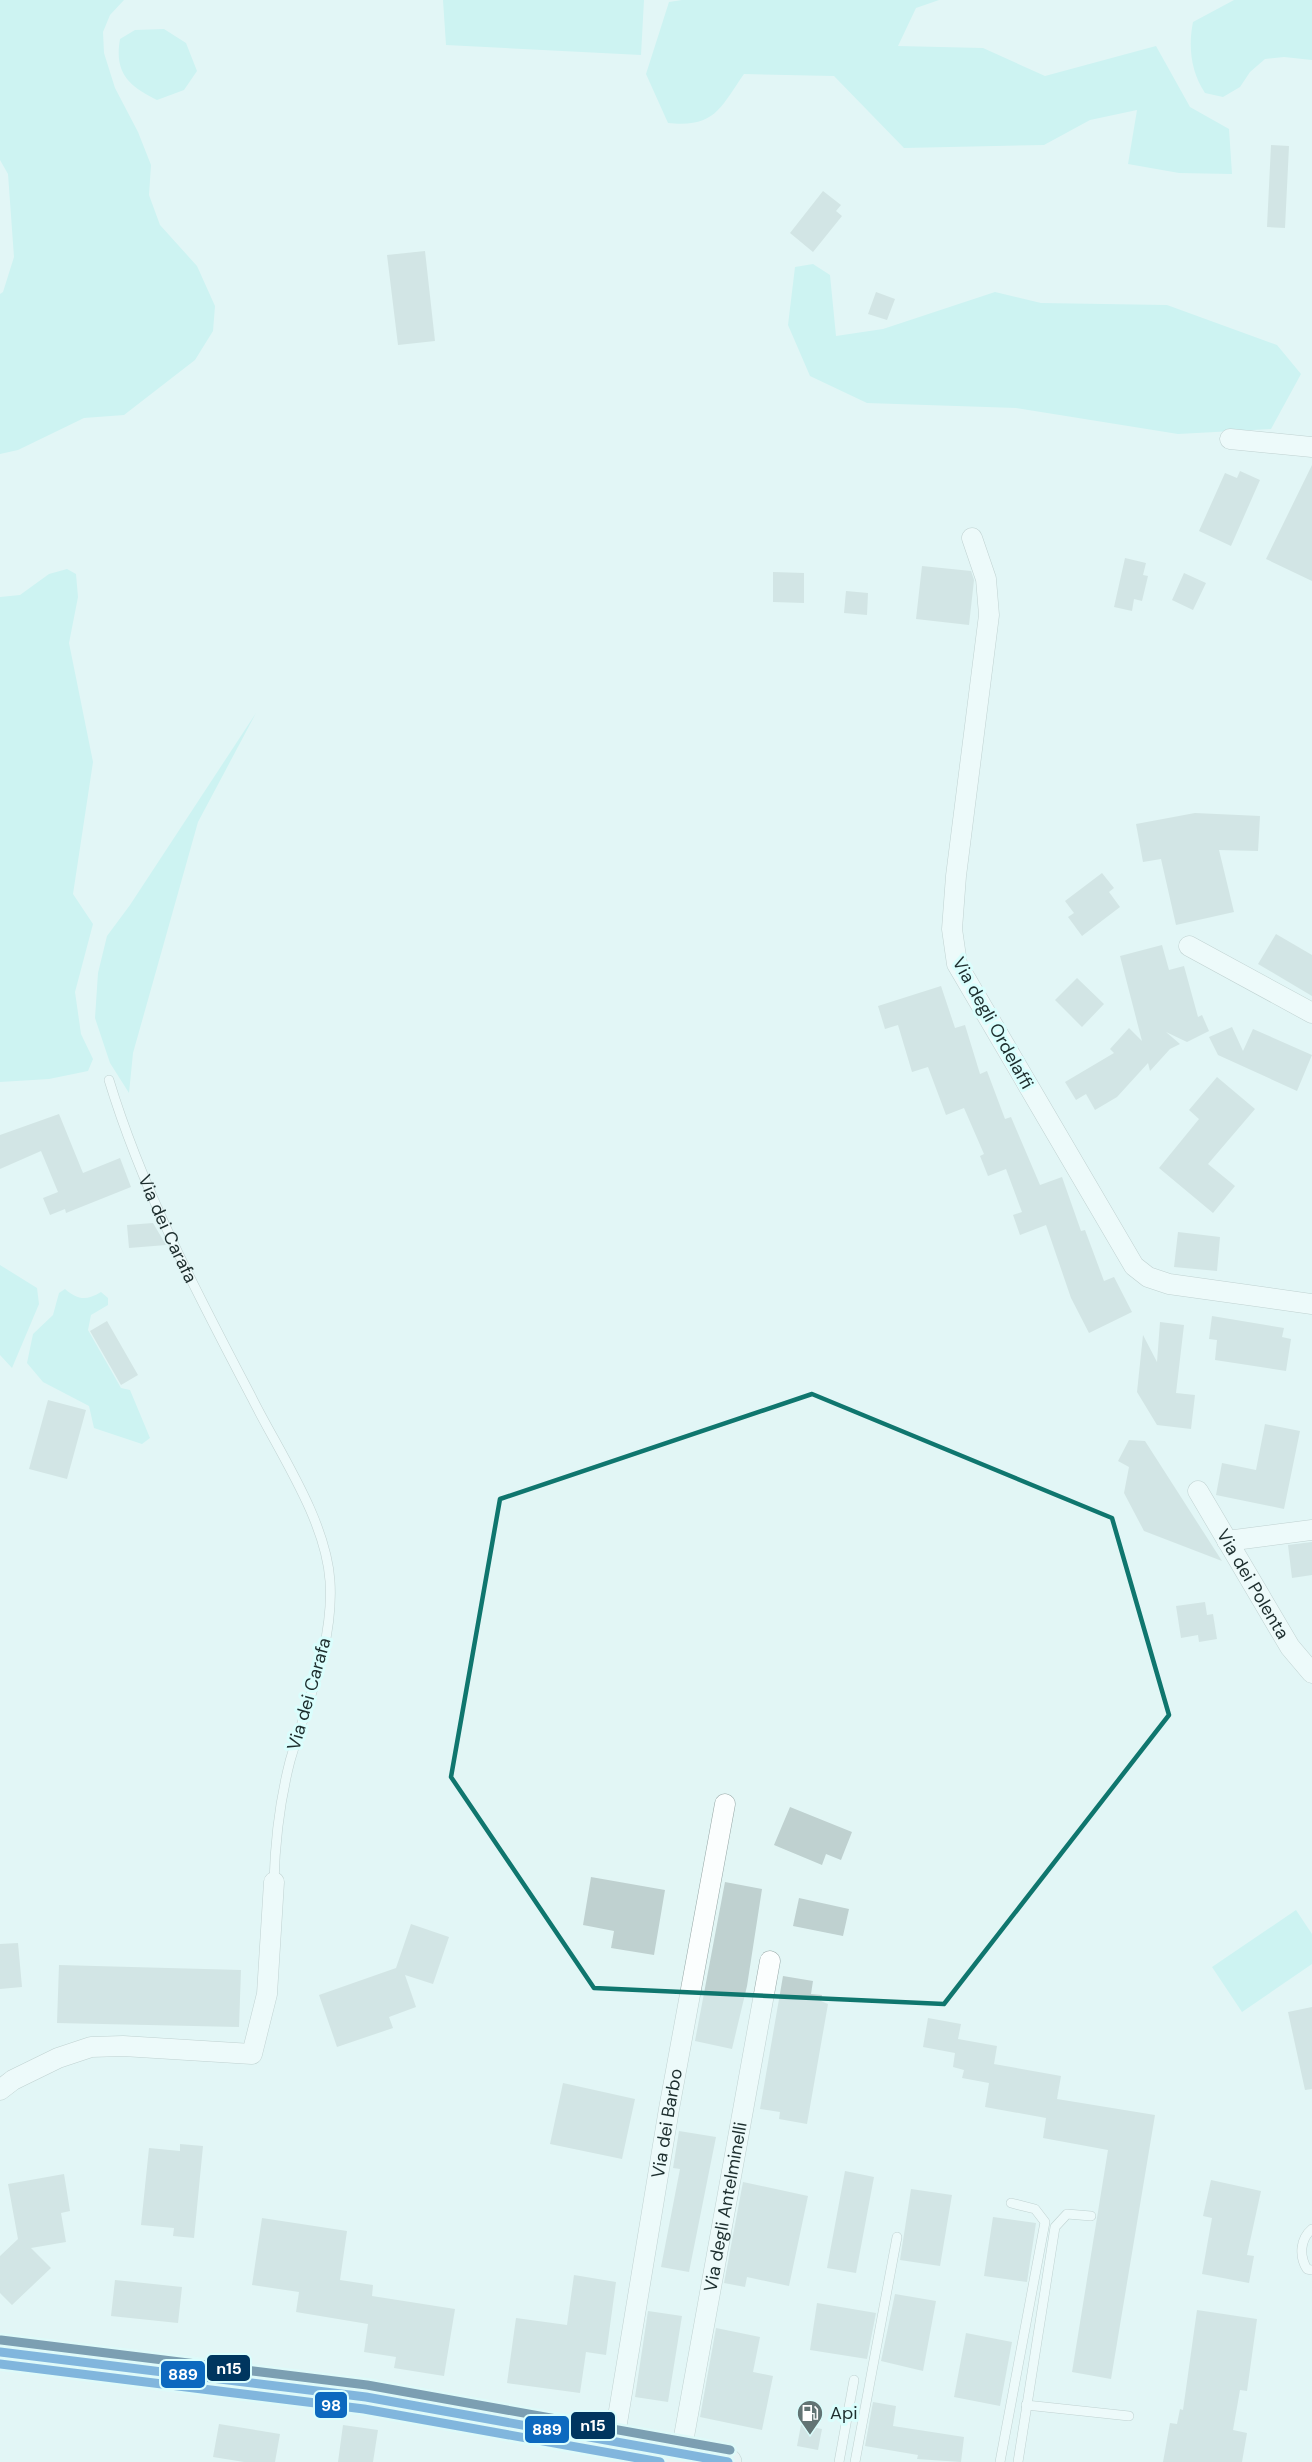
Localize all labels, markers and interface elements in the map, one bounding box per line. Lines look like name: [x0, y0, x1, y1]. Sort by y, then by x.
street label: Via degli Ordelaffi: [947, 953, 1039, 1093]
street label: Via dei Carafa: [132, 1171, 203, 1287]
street label: Via dei Polenta: [1211, 1525, 1295, 1643]
street label: Via dei Carafa: [281, 1635, 337, 1753]
street label: Via dei Barbo: [646, 2067, 688, 2180]
street label: Via degli Antelminelli: [698, 2120, 753, 2294]
line badge: n15: [206, 2354, 251, 2382]
text: n15: [216, 2358, 242, 2379]
line badge: 889: [160, 2360, 206, 2389]
text: 889: [168, 2364, 198, 2385]
line badge: 98: [314, 2391, 348, 2419]
text: 98: [321, 2395, 341, 2416]
fuel station icon: Api: [795, 2398, 825, 2436]
place label: Api: [830, 2401, 858, 2425]
line badge: n15: [570, 2411, 616, 2440]
line badge: 889: [524, 2415, 570, 2444]
text: n15: [580, 2415, 606, 2436]
text: 889: [532, 2419, 562, 2440]

